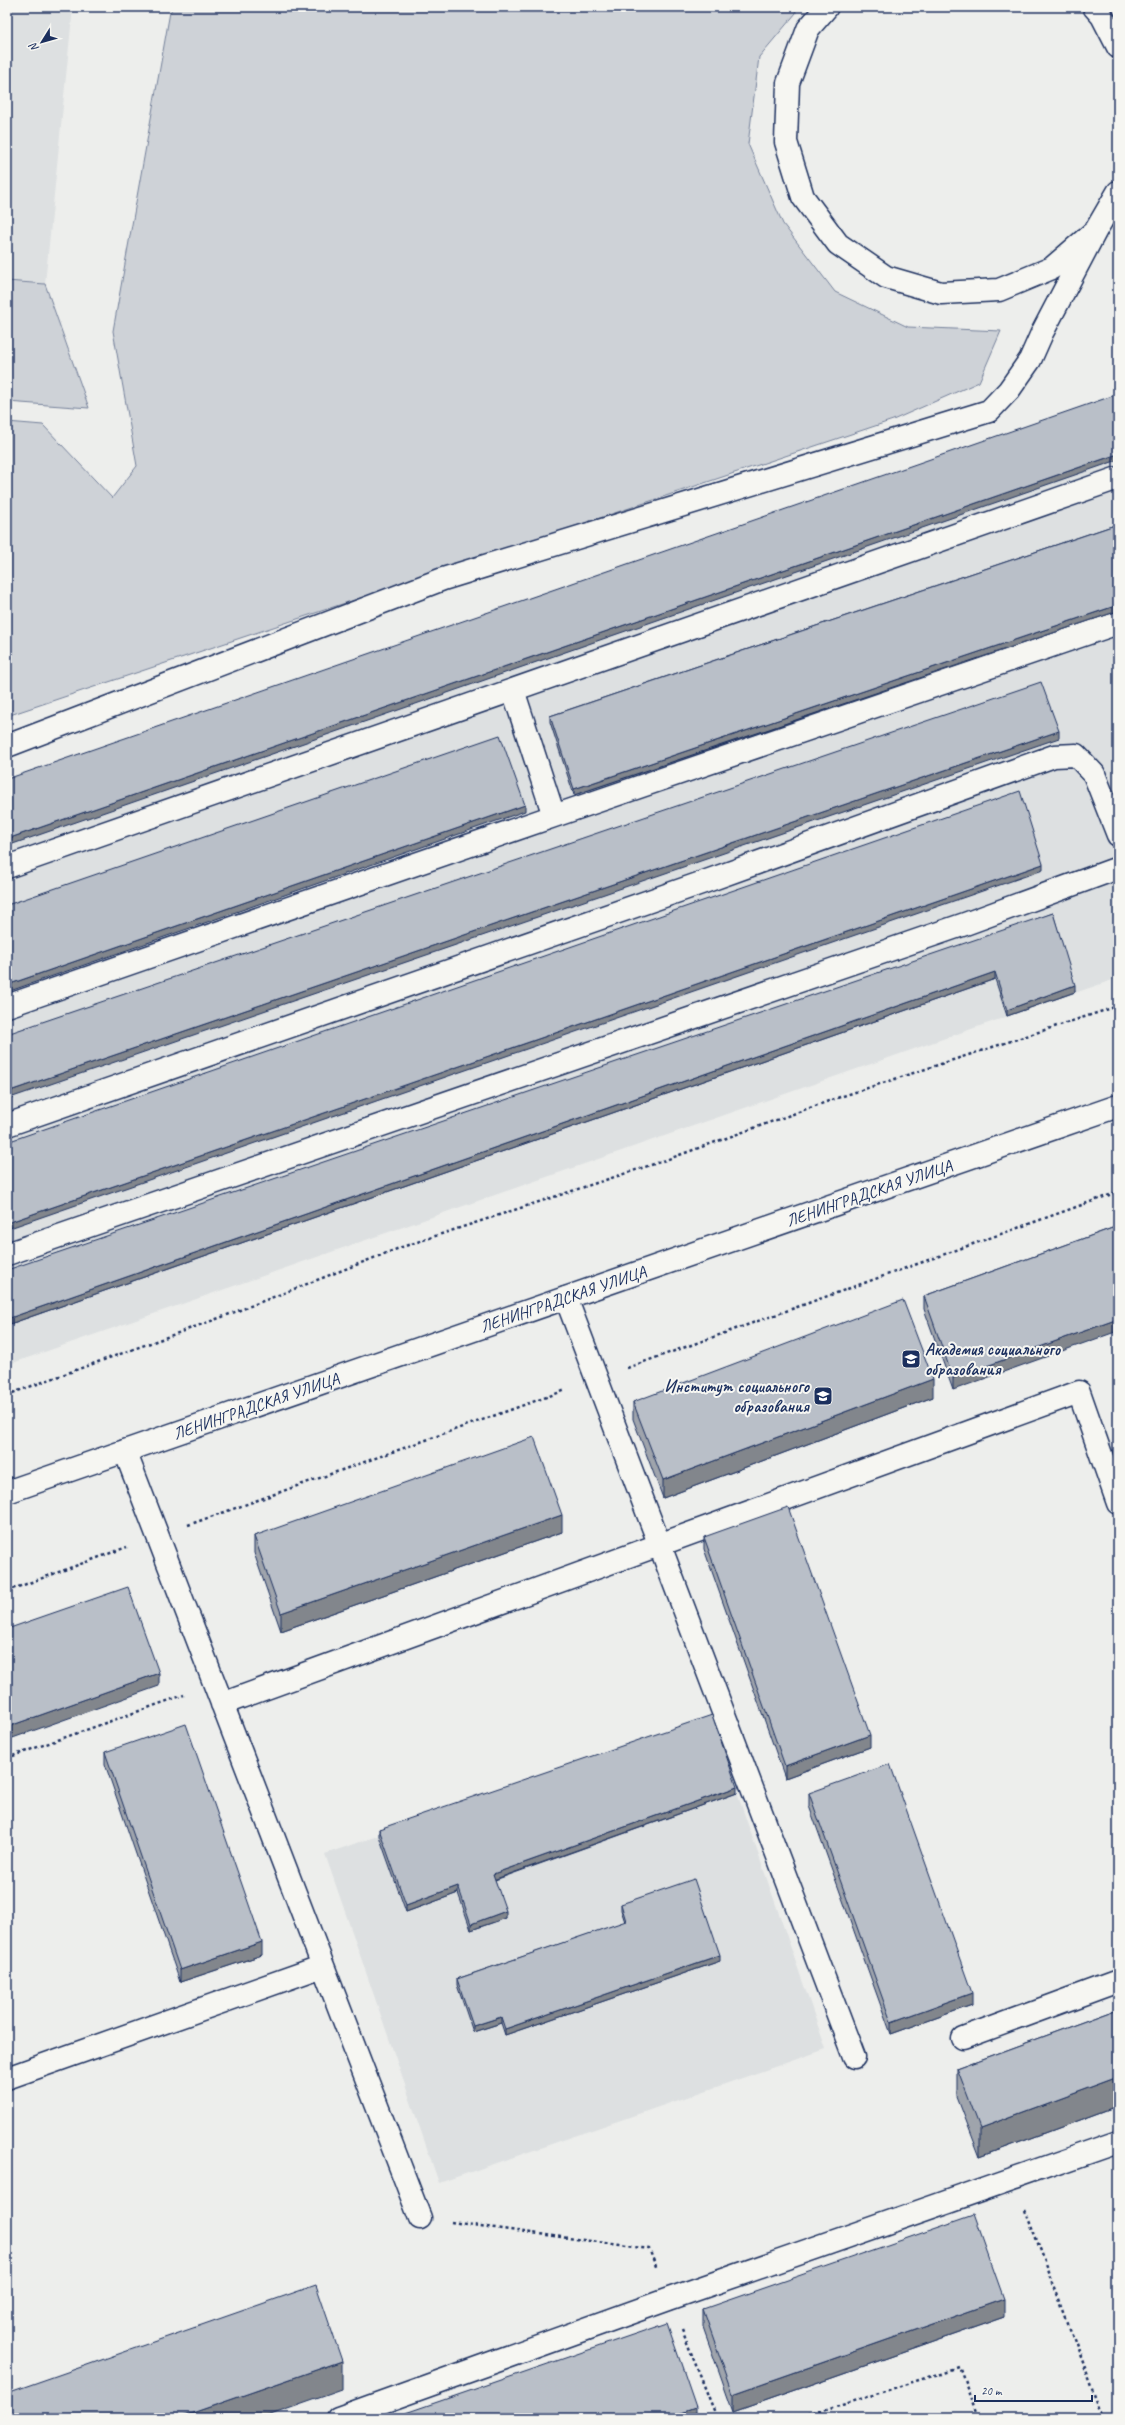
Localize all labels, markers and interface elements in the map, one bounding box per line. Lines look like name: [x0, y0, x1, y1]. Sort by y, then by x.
north arrow: [22, 22, 62, 62]
text: N: [25, 39, 42, 55]
street label: ЛЕНИНГРАДСКАЯ УЛИЦА: [783, 1155, 955, 1231]
street label: ЛЕНИНГРАДСКАЯ УЛИЦА: [477, 1261, 649, 1337]
place label: Академия социального образования: [925, 1339, 1062, 1380]
school or university icon: Академия социального образования: [900, 1348, 922, 1370]
street label: ЛЕНИНГРАДСКАЯ УЛИЦА: [170, 1368, 342, 1444]
place label: Институт социального образования: [664, 1376, 811, 1417]
school or university icon: Институт социального образования: [812, 1385, 834, 1407]
scale bar: [975, 2377, 1092, 2403]
text: 20 m: [981, 2383, 1003, 2399]

